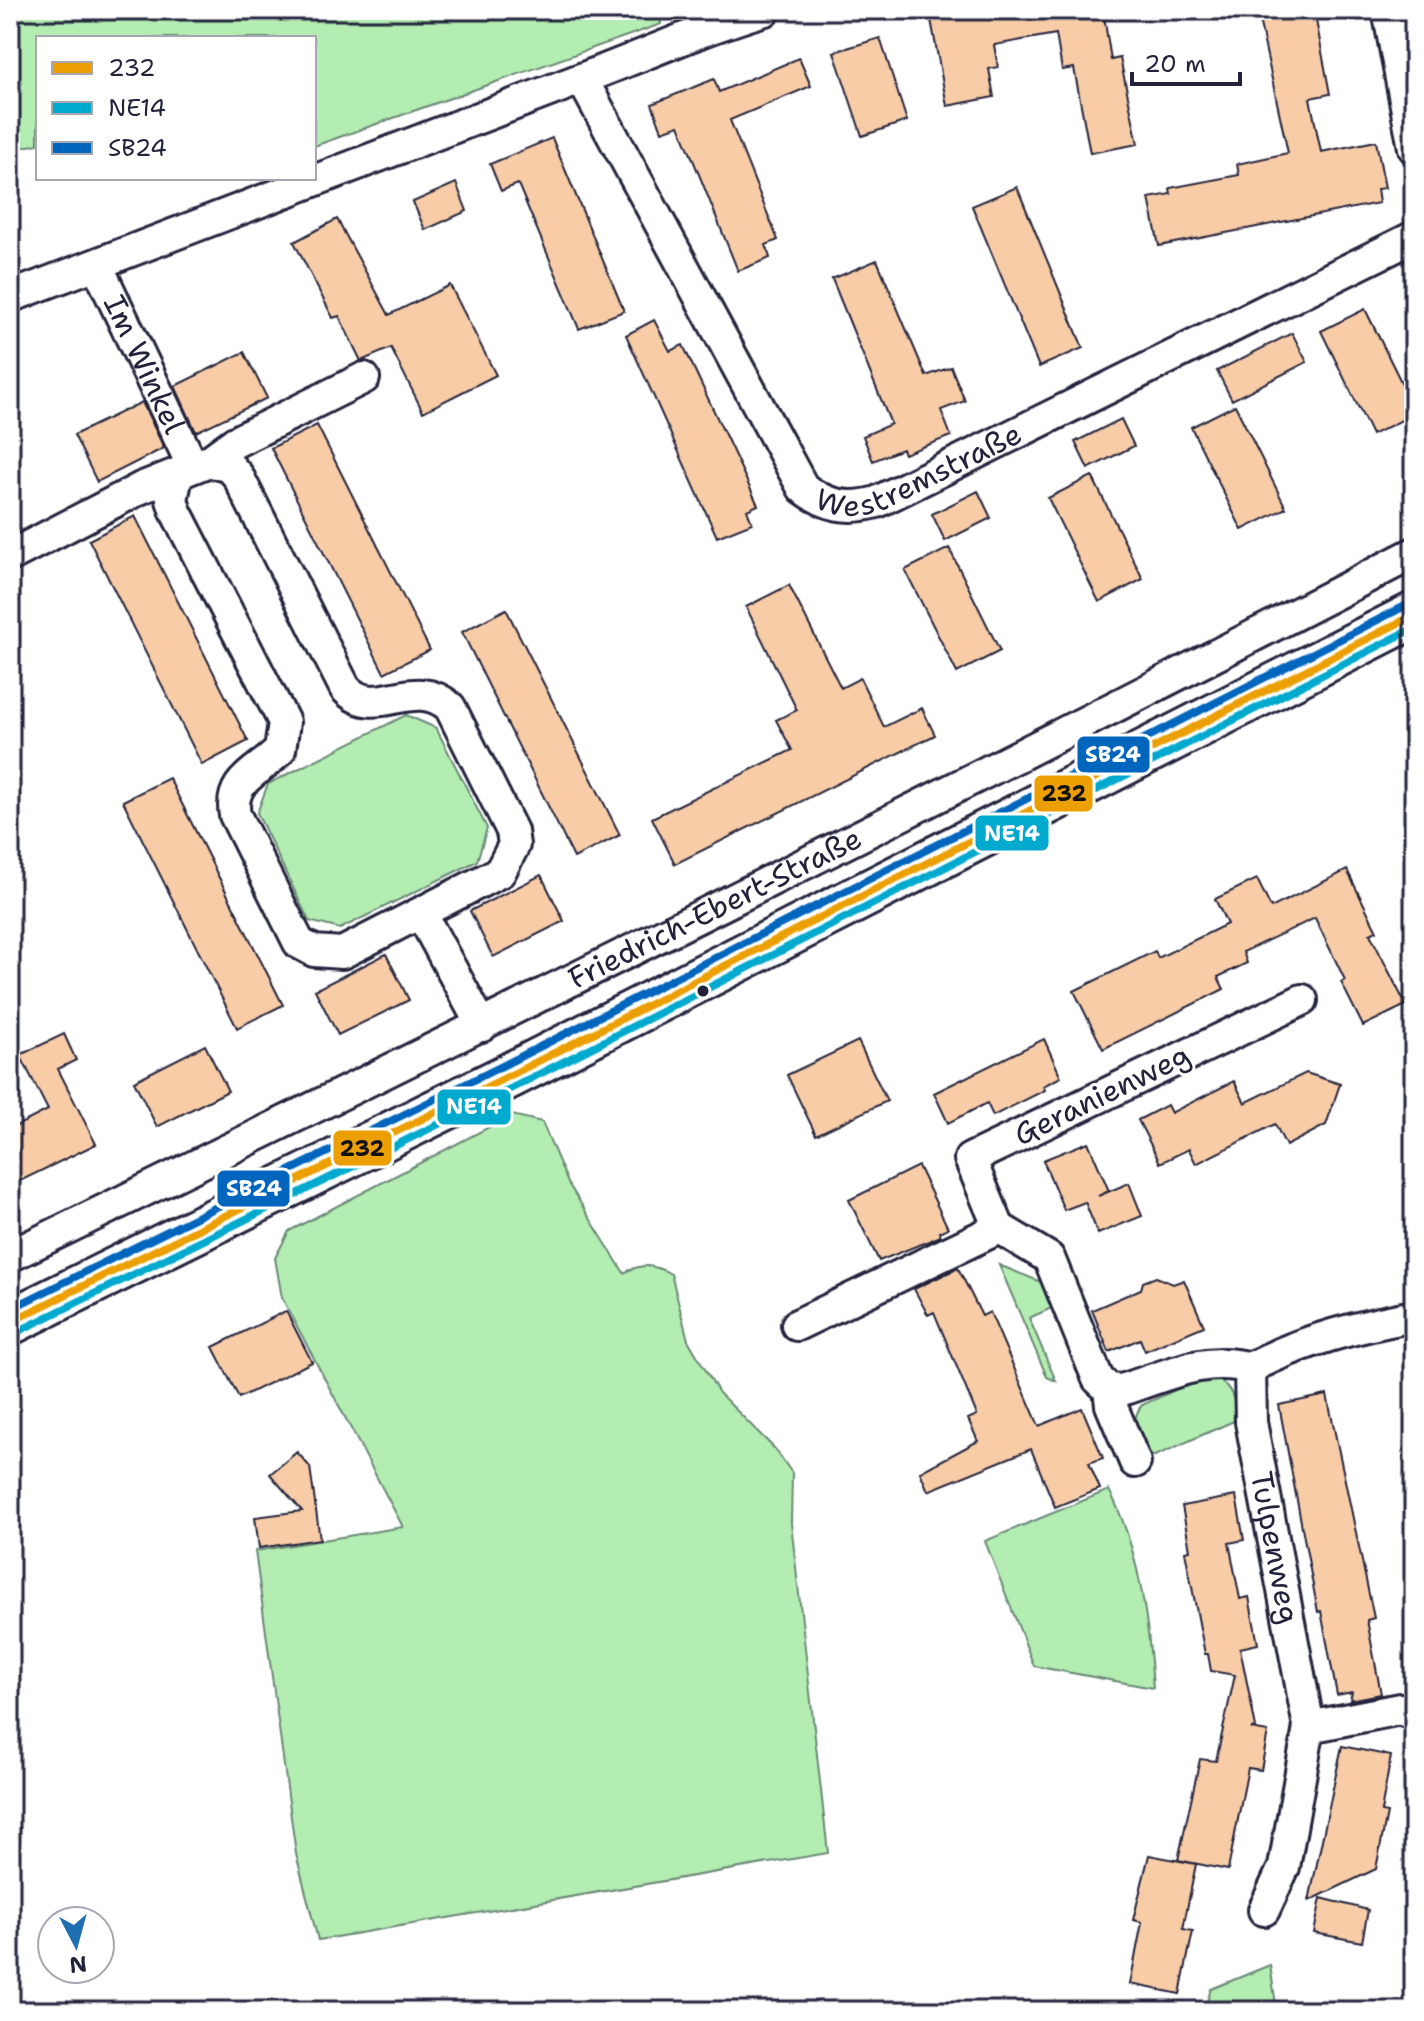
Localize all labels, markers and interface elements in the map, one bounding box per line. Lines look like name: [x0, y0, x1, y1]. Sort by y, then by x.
legend: [36, 36, 316, 180]
scale bar: [1132, 36, 1240, 86]
text: 20 m: [1144, 48, 1206, 80]
text: 232: [108, 52, 156, 84]
text: NE14: [108, 92, 166, 124]
text: SB24: [108, 132, 167, 164]
street label: Im Winkel: [94, 288, 195, 440]
street label: Westremstraße: [810, 413, 1028, 526]
line badge: SB24: [1076, 735, 1151, 774]
text: SB24: [1085, 740, 1142, 769]
line badge: 232: [1033, 774, 1094, 813]
text: 232: [1041, 779, 1087, 808]
line badge: NE14: [974, 814, 1050, 852]
street label: Friedrich-Ebert-Straße: [561, 817, 868, 999]
text: NE14: [984, 819, 1040, 848]
unlabelled marker: [695, 983, 711, 999]
street label: Geranienweg: [1007, 1034, 1197, 1155]
line badge: NE14: [436, 1088, 512, 1126]
text: NE14: [446, 1092, 502, 1121]
line badge: 232: [332, 1129, 393, 1167]
text: 232: [339, 1134, 385, 1163]
line badge: SB24: [216, 1169, 291, 1208]
text: SB24: [226, 1174, 283, 1203]
street label: Tulpenweg: [1241, 1468, 1310, 1627]
north arrow: [36, 1905, 116, 1985]
text: N: [68, 1949, 88, 1980]

